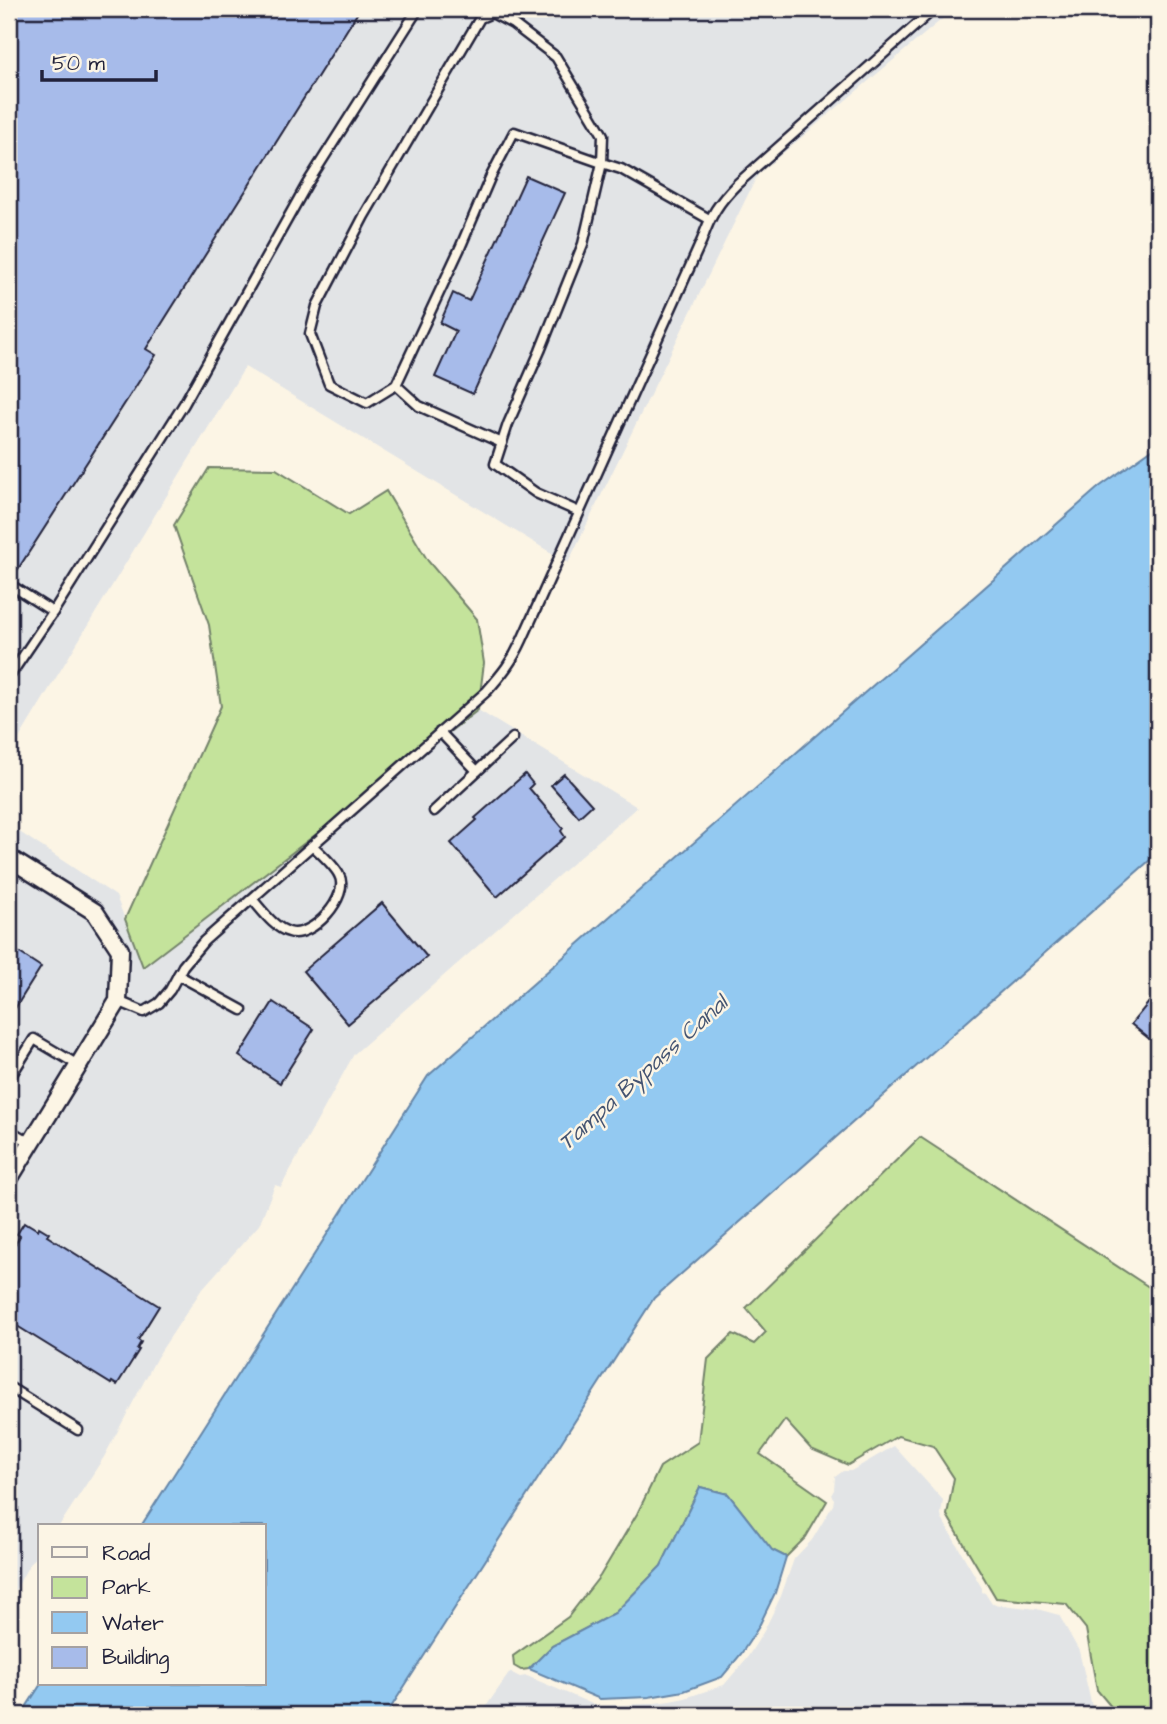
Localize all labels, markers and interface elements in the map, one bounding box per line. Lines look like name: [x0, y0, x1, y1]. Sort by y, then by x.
scale bar: [42, 38, 156, 82]
text: 50 m: [52, 49, 106, 78]
water label: Tampa Bypass Canal: [551, 986, 738, 1159]
legend: [38, 1524, 266, 1686]
text: Road: [102, 1539, 150, 1568]
text: Park: [102, 1573, 151, 1602]
text: Water: [102, 1609, 164, 1638]
text: Building: [102, 1643, 170, 1674]

